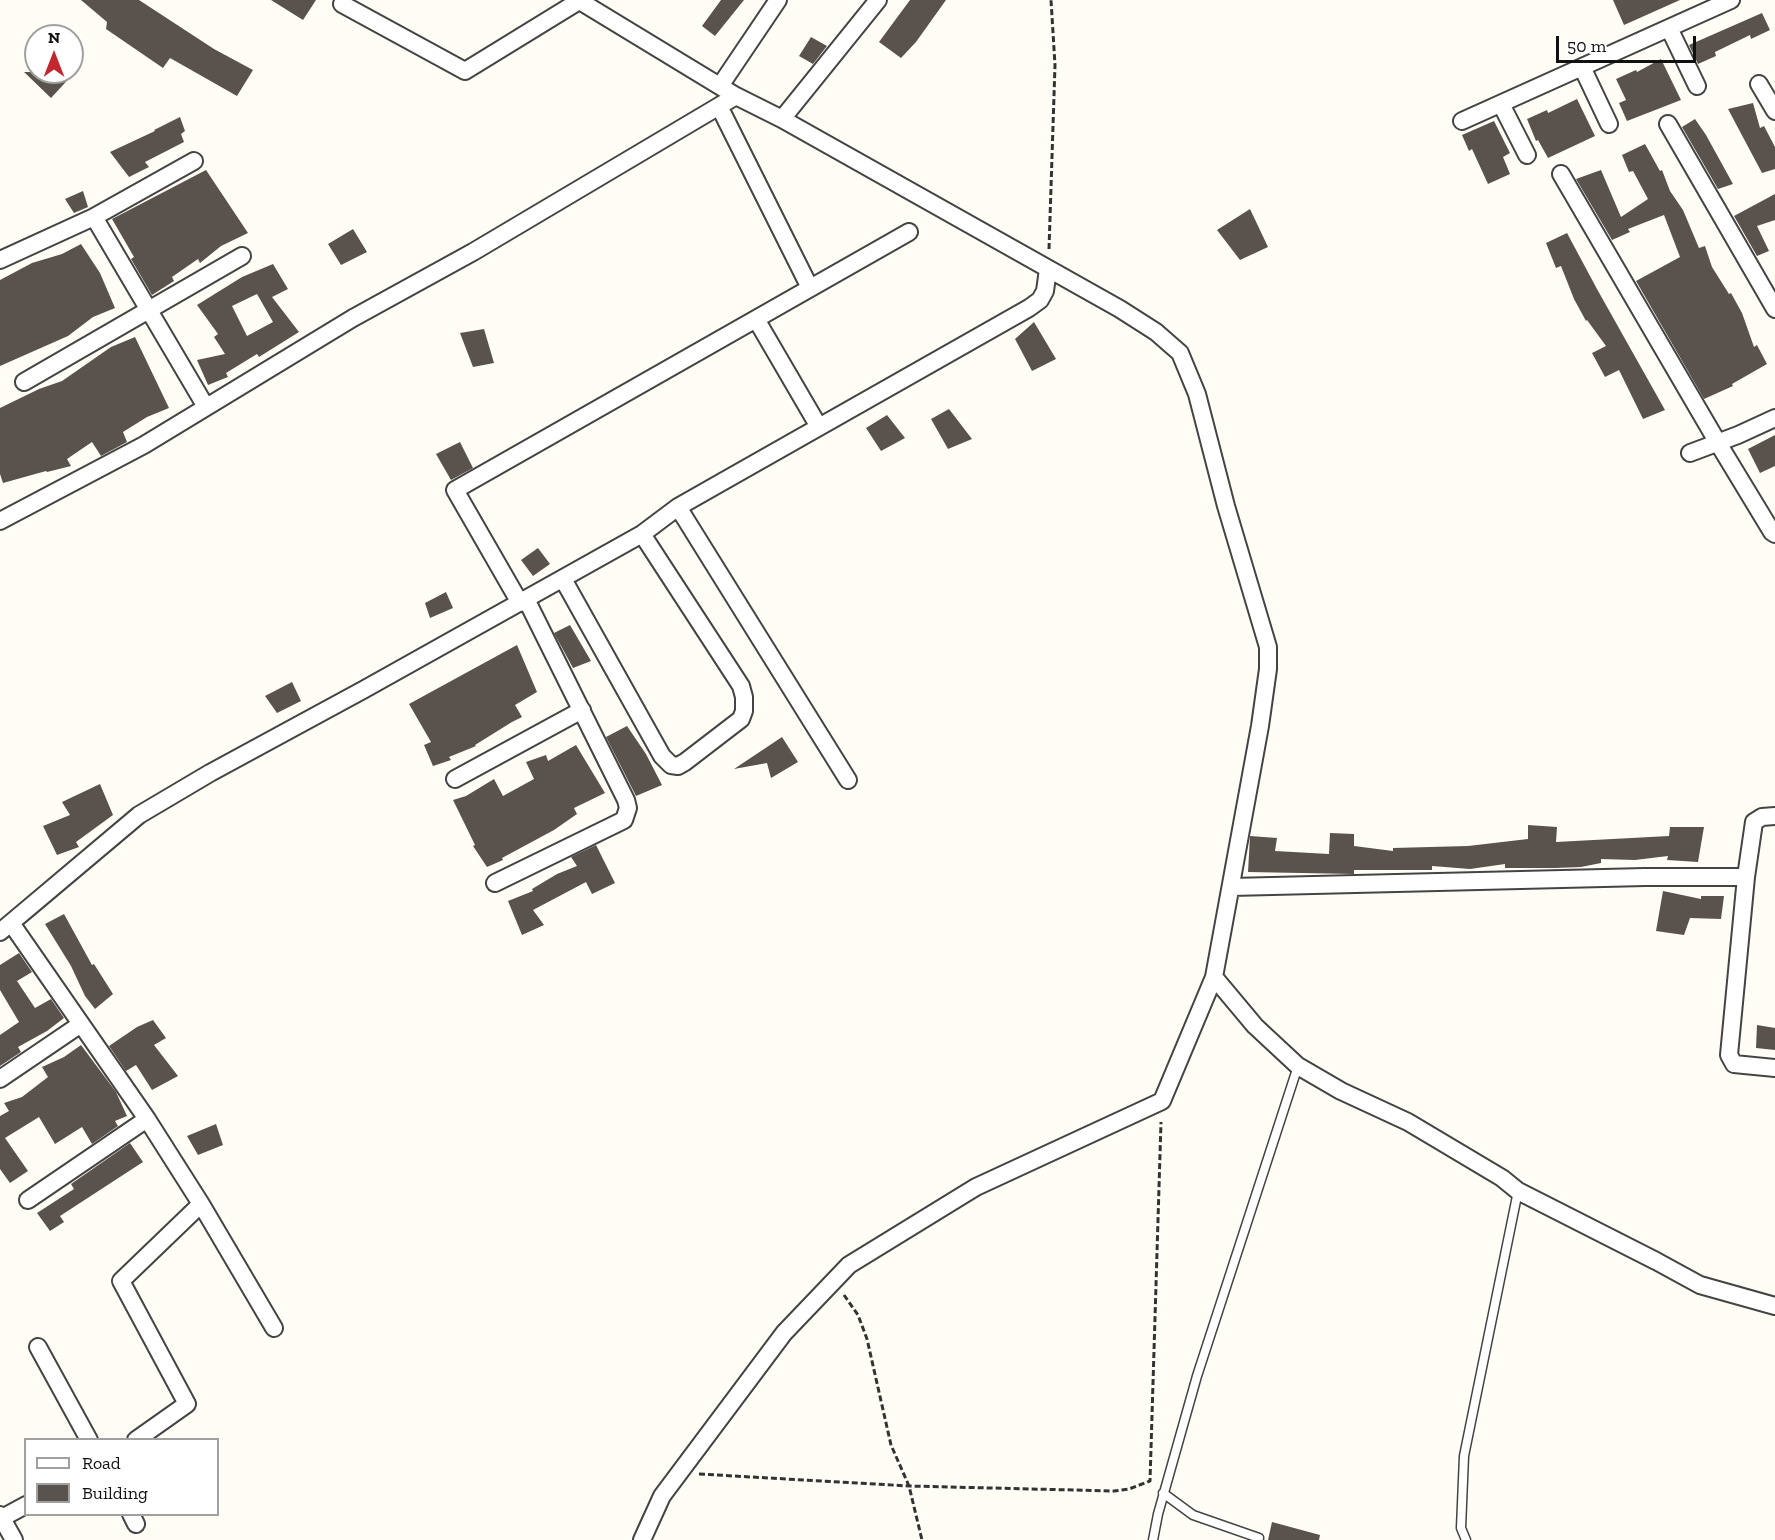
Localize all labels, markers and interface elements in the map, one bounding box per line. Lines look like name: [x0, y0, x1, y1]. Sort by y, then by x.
north arrow: [24, 24, 84, 84]
scale bar: [1559, 24, 1698, 62]
text: N: [48, 28, 60, 47]
text: 50 m: [1567, 35, 1606, 57]
legend: [24, 1438, 219, 1516]
text: Road: [82, 1452, 121, 1474]
text: Building: [82, 1482, 148, 1504]

